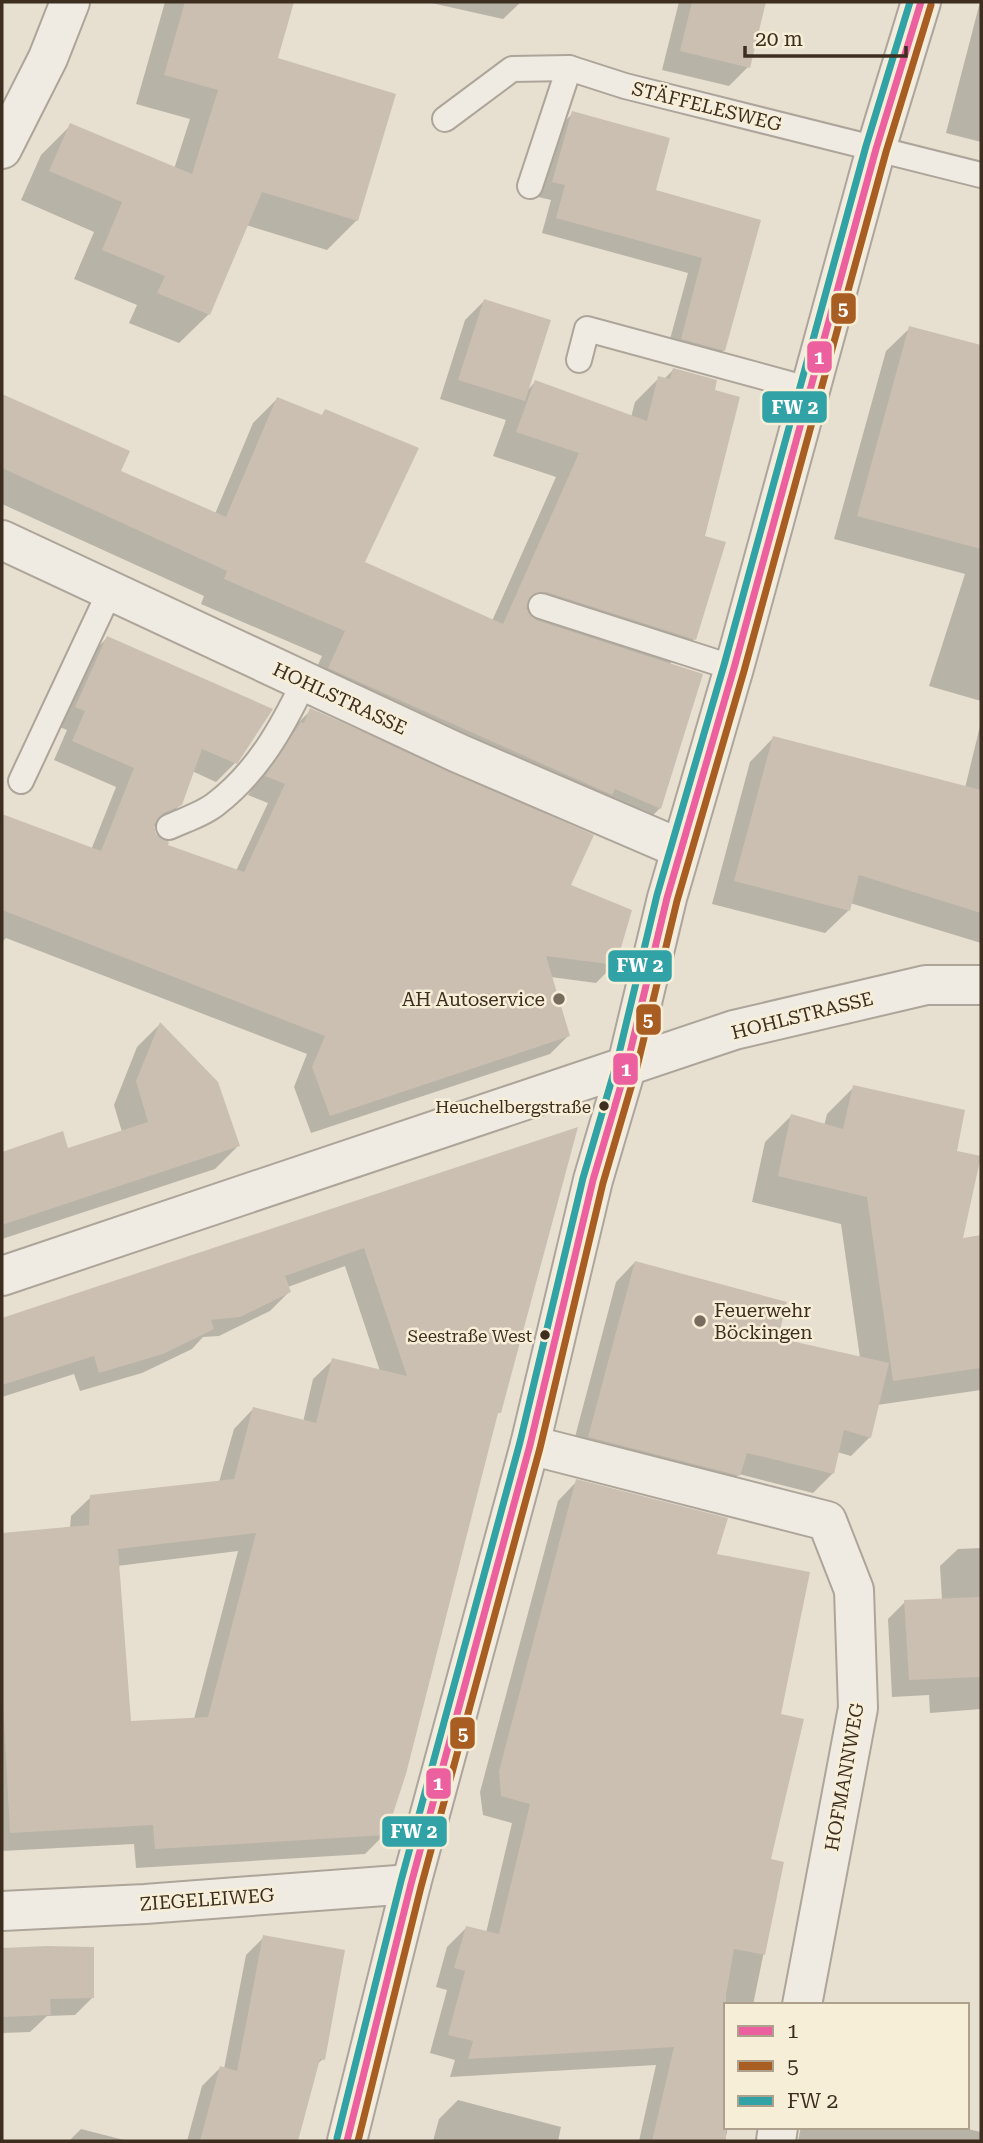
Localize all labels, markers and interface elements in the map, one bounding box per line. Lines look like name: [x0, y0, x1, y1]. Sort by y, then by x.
scale bar: [745, 14, 906, 58]
text: 20 m: [755, 27, 803, 51]
street label: STÄFFELESWEG: [630, 77, 784, 136]
line badge: 5: [830, 292, 857, 325]
text: 5: [838, 297, 849, 320]
line badge: 1: [806, 340, 833, 374]
text: 1: [814, 346, 825, 369]
line badge: FW 2: [761, 390, 828, 424]
text: FW 2: [772, 396, 818, 419]
street label: HOHLSTRASSE: [269, 657, 411, 740]
line badge: FW 2: [607, 949, 673, 983]
text: FW 2: [617, 954, 663, 977]
street label: HOHLSTRASSE: [729, 987, 875, 1044]
place label: AH Autoservice: [402, 988, 545, 1011]
marker: AH Autoservice: [551, 991, 567, 1007]
line badge: 5: [635, 1003, 662, 1036]
text: 5: [643, 1008, 654, 1031]
line badge: 1: [612, 1052, 639, 1086]
text: 1: [621, 1058, 632, 1081]
place label: Heuchelbergstraße: [435, 1097, 591, 1117]
marker: Heuchelbergstraße: [597, 1099, 611, 1113]
place label: Feuerwehr Böckingen: [714, 1299, 812, 1344]
marker: Feuerwehr Böckingen: [692, 1313, 708, 1329]
place label: Seestraße West: [407, 1326, 532, 1346]
marker: Seestraße West: [538, 1328, 552, 1342]
street label: HOFMANNWEG: [820, 1701, 869, 1853]
line badge: 5: [449, 1716, 476, 1750]
text: 5: [458, 1722, 469, 1745]
line badge: 1: [425, 1767, 452, 1800]
text: 1: [433, 1772, 444, 1795]
line badge: FW 2: [381, 1815, 448, 1848]
text: FW 2: [391, 1820, 437, 1843]
street label: ZIEGELEIWEG: [139, 1883, 275, 1916]
legend: [724, 2003, 969, 2129]
text: 1: [787, 2019, 799, 2043]
text: 5: [787, 2054, 799, 2078]
text: FW 2: [787, 2089, 838, 2113]

